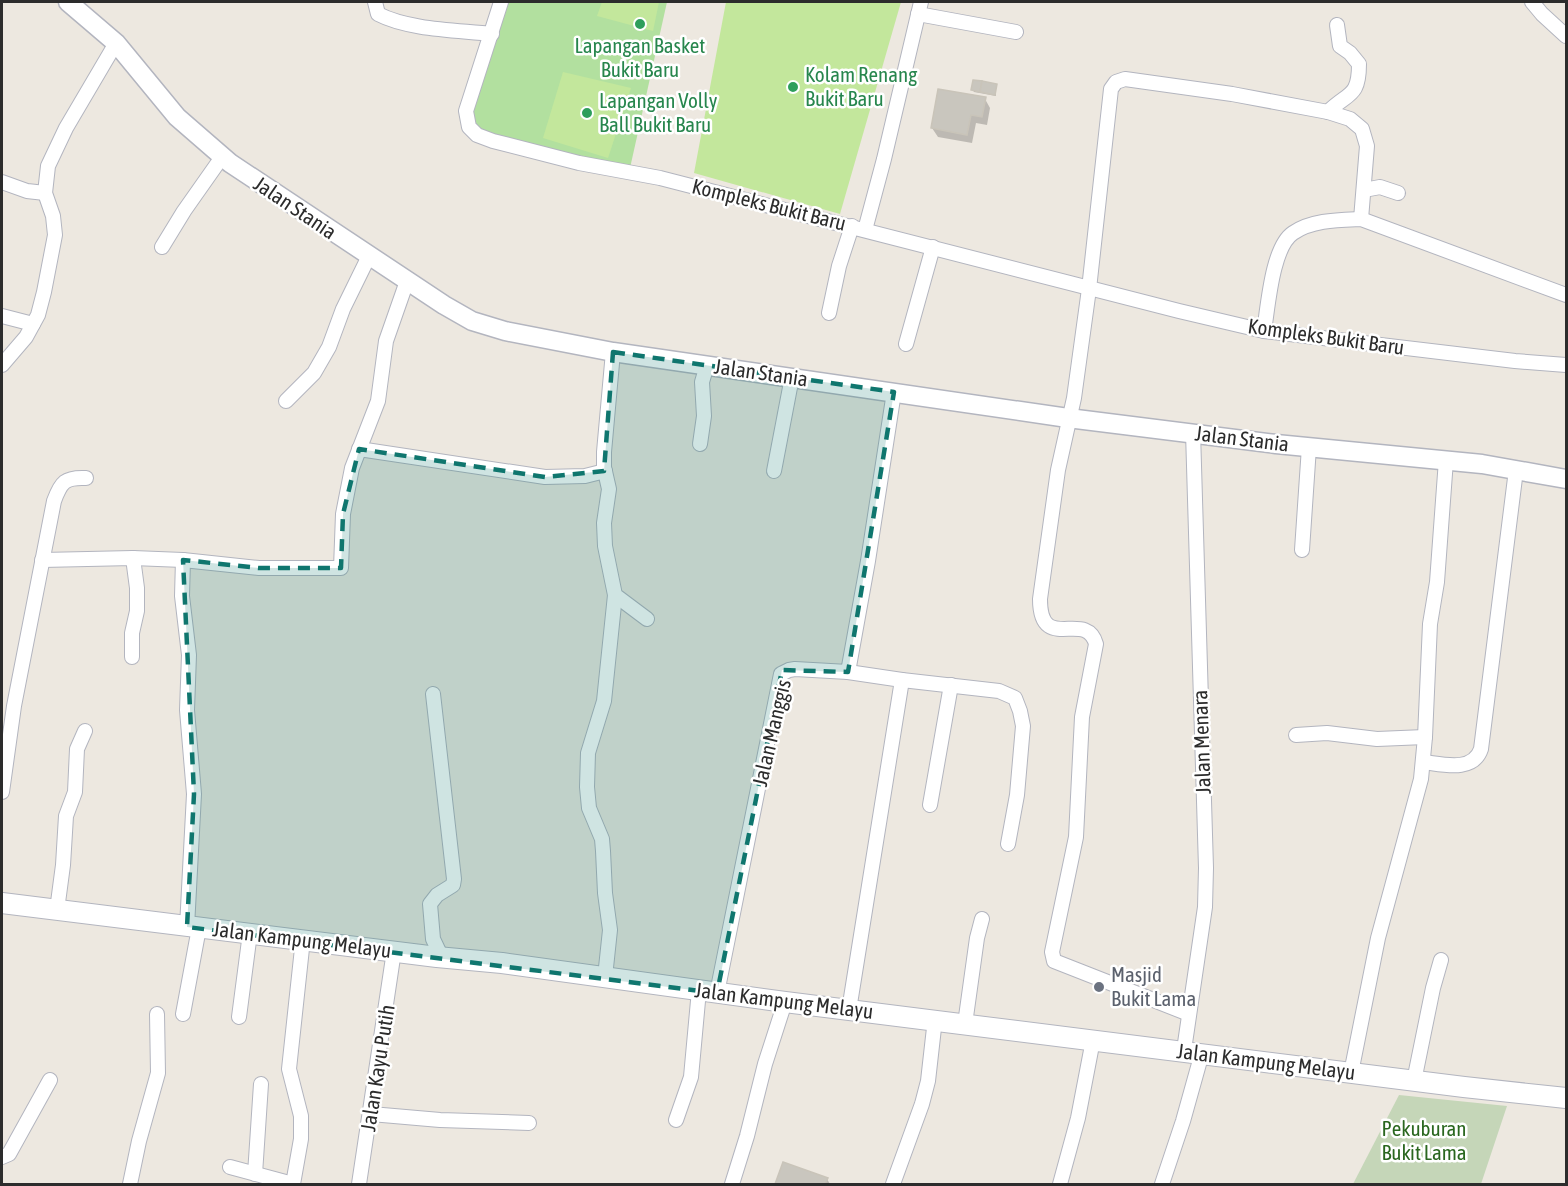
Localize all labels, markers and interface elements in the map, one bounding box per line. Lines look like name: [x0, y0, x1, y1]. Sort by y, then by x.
marker: Lapangan Basket Bukit Baru: [633, 17, 647, 31]
place label: Lapangan Basket Bukit Baru: [575, 33, 705, 81]
place label: Kolam Renang Bukit Baru: [805, 62, 917, 110]
marker: Kolam Renang Bukit Baru: [786, 80, 800, 94]
place label: Lapangan Volly Ball Bukit Baru: [599, 88, 718, 136]
marker: Lapangan Volly Ball Bukit Baru: [580, 106, 594, 120]
street label: Jalan Stania: [250, 171, 341, 243]
street label: Kompleks Bukit Baru: [690, 173, 849, 235]
street label: Kompleks Bukit Baru: [1246, 313, 1406, 359]
street label: Jalan Stania: [713, 354, 809, 390]
street label: Jalan Stania: [1194, 420, 1290, 456]
street label: Jalan Manggis: [747, 677, 795, 788]
street label: Jalan Menara: [1187, 690, 1215, 794]
street label: Jalan Kampung Melayu: [212, 916, 393, 962]
place label: Masjid Bukit Lama: [1111, 962, 1196, 1010]
street label: Jalan Kampung Melayu: [694, 977, 875, 1023]
marker: Masjid Bukit Lama: [1092, 980, 1106, 994]
street label: Jalan Kayu Putih: [355, 1003, 399, 1133]
street label: Jalan Kampung Melayu: [1176, 1038, 1357, 1084]
park label: Pekuburan Bukit Lama: [1381, 1116, 1467, 1164]

